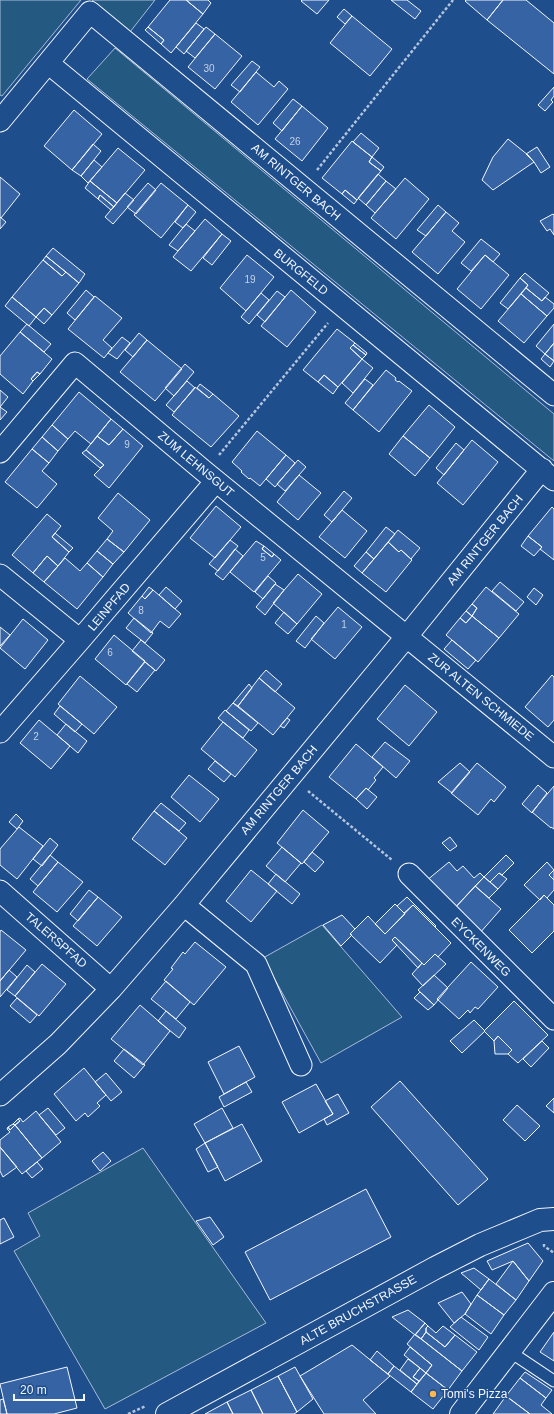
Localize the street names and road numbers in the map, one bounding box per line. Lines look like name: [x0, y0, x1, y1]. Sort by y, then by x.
street label: AM RINTGER BACH: [249, 141, 343, 223]
street label: BURGFELD: [271, 246, 331, 298]
street label: ZUM LEHNSGUT: [155, 428, 237, 500]
street label: AM RINTGER BACH: [444, 492, 526, 588]
street label: LEINPFAD: [85, 580, 133, 634]
street label: ZUR ALTEN SCHMIEDE: [425, 650, 537, 744]
street label: AM RINTGER BACH: [238, 743, 320, 837]
street label: TALERSPFAD: [22, 909, 90, 971]
street label: EYCKENWEG: [448, 914, 514, 980]
street label: ALTE BRUCHSTRASSE: [297, 1272, 419, 1348]

